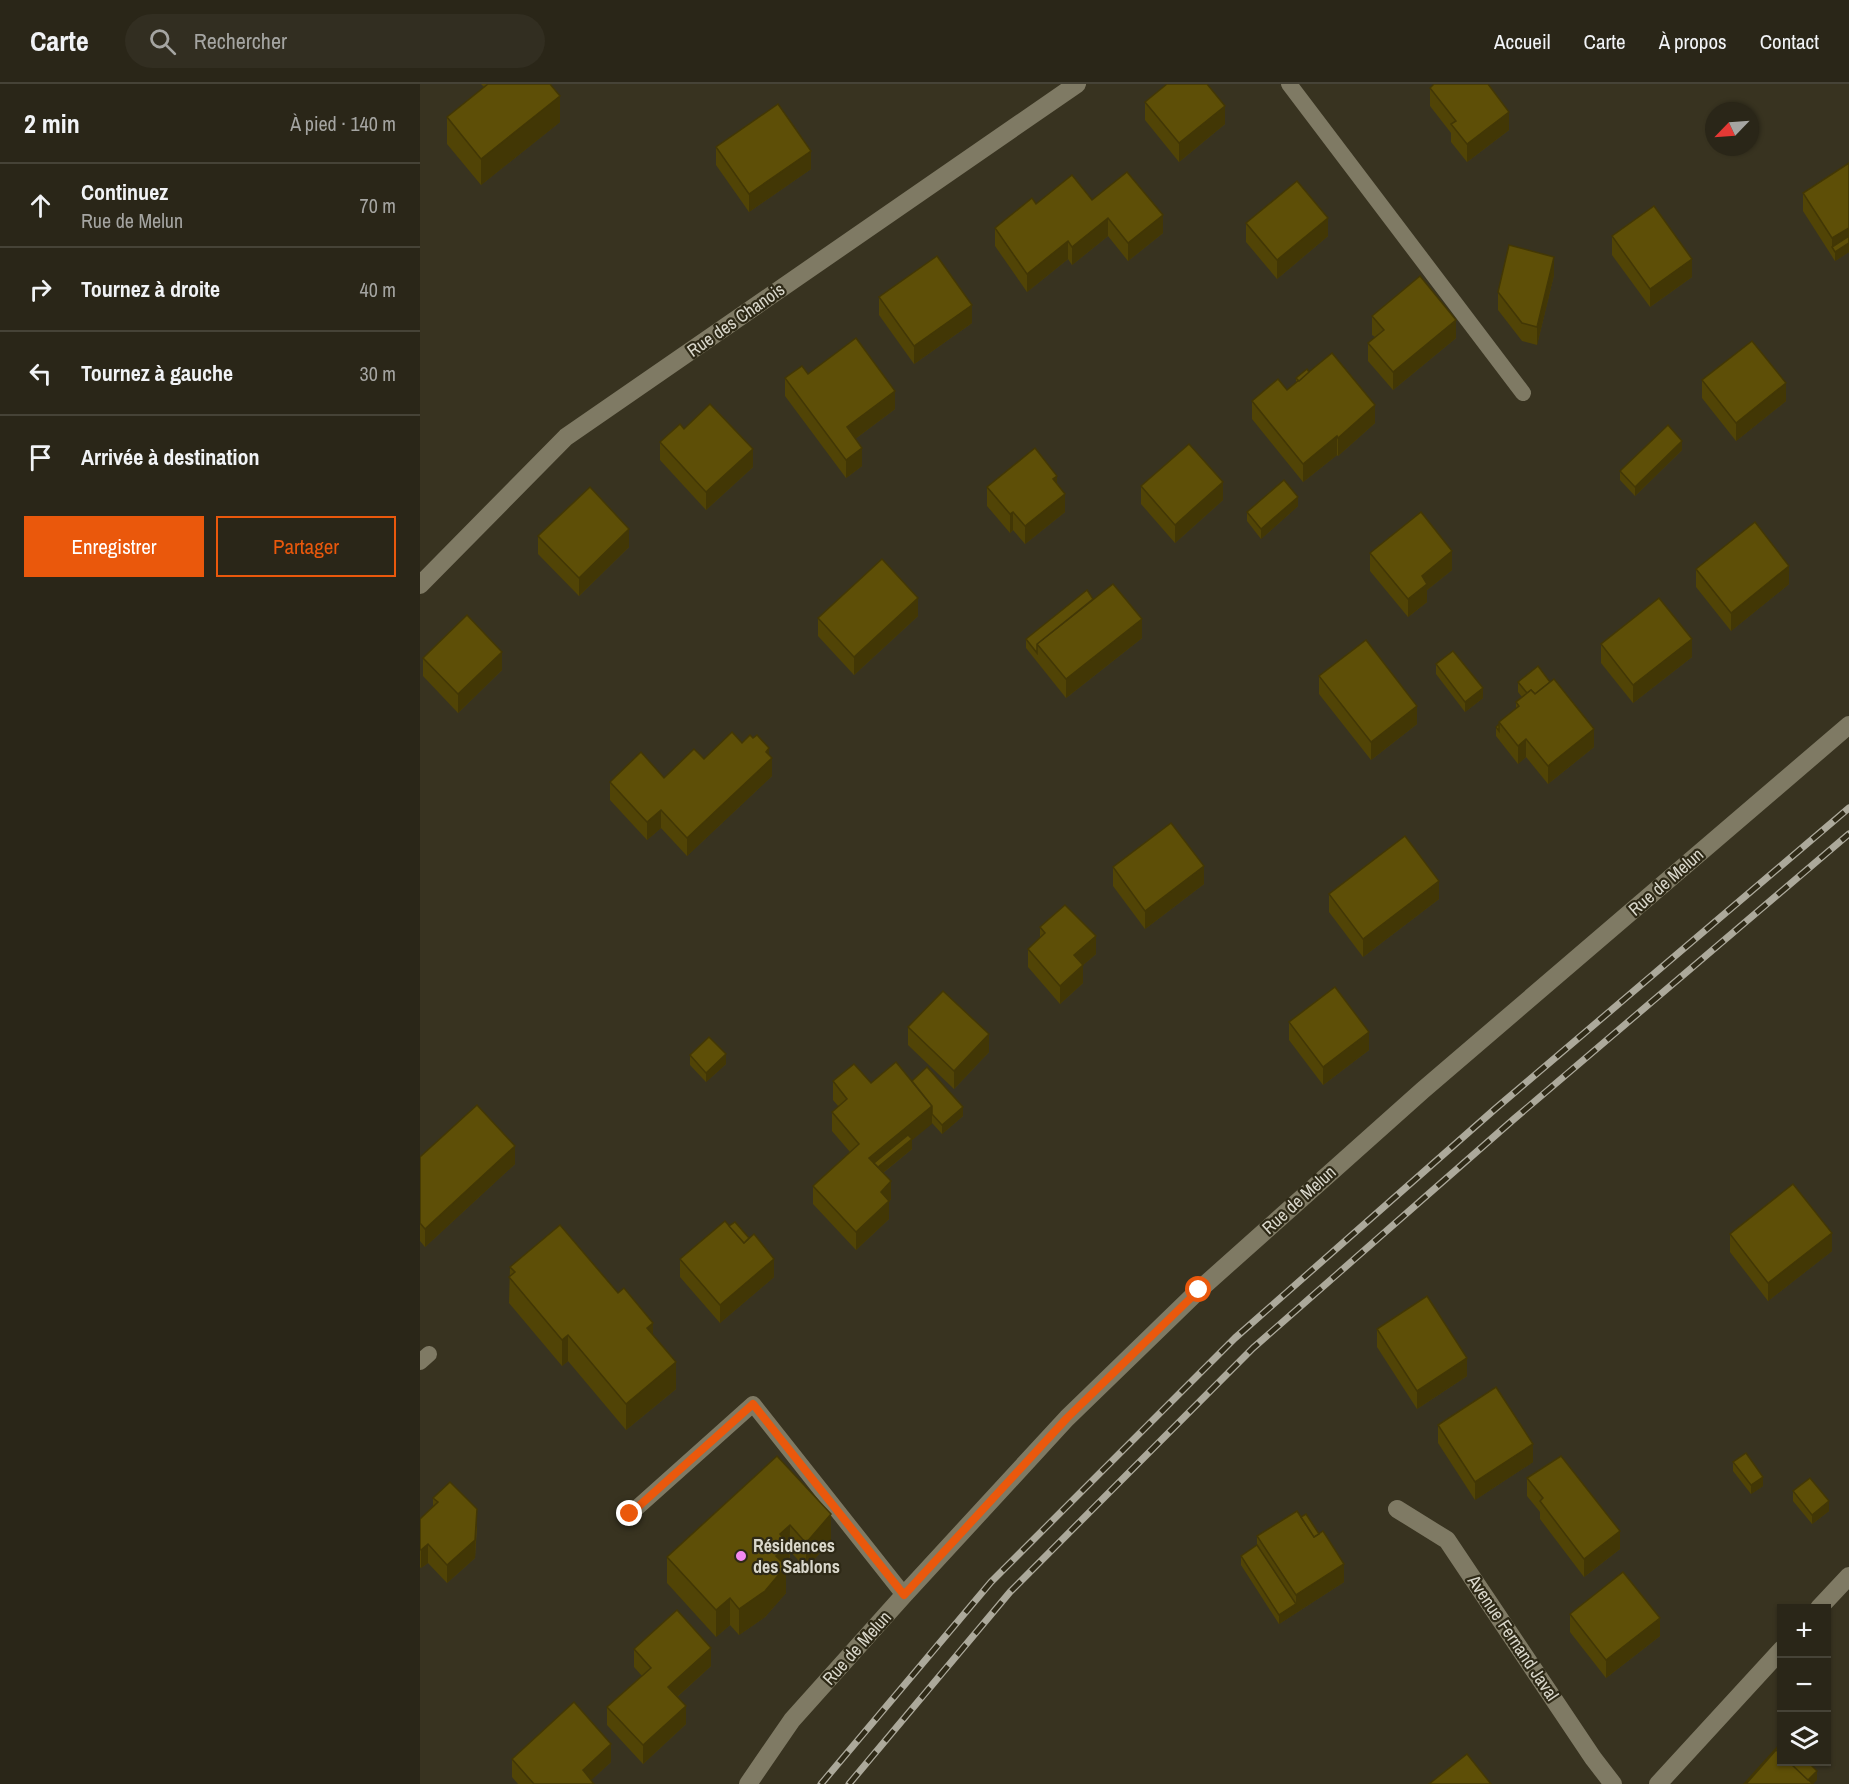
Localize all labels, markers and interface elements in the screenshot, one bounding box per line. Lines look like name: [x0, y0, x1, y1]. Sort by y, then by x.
search box: [125, 14, 545, 68]
text: Carte: [30, 22, 89, 60]
icon: search: [146, 25, 179, 58]
text: Rechercher: [194, 26, 287, 56]
text: Accueil: [1494, 27, 1551, 56]
text: Carte: [1584, 27, 1626, 56]
text: À propos: [1659, 27, 1727, 56]
text: Contact: [1760, 27, 1819, 56]
north arrow: [1705, 102, 1759, 156]
text: 2 min: [24, 106, 80, 141]
text: À pied · 140 m: [290, 110, 396, 137]
text: Continuez: [81, 177, 168, 207]
icon: ahead: [24, 189, 57, 222]
text: 70 m: [360, 192, 396, 219]
text: Rue de Melun: [81, 207, 183, 234]
icon: right: [24, 273, 57, 306]
text: Tournez à droite: [81, 274, 220, 304]
text: 40 m: [360, 276, 396, 303]
street label: Rue des Chanois: [682, 277, 790, 363]
icon: left: [24, 357, 57, 390]
text: Tournez à gauche: [81, 358, 233, 388]
text: 30 m: [360, 360, 396, 387]
icon: arrive: [24, 441, 57, 474]
text: Arrivée à destination: [81, 442, 259, 472]
button: Enregistrer: [24, 516, 204, 577]
button: Partager: [216, 516, 396, 577]
street label: Rue de Melun: [1623, 842, 1709, 921]
street label: Rue de Melun: [1256, 1160, 1341, 1240]
route start: [1185, 1276, 1211, 1302]
route end: [616, 1500, 642, 1526]
place label: Résidences des Sablons: [753, 1533, 840, 1579]
marker: Résidences des Sablons: [734, 1549, 748, 1563]
street label: Avenue Fernand Javal: [1461, 1569, 1565, 1706]
map controls: [1777, 1604, 1831, 1766]
button: +: [1777, 1604, 1831, 1658]
street label: Rue de Melun: [817, 1605, 897, 1690]
button: −: [1777, 1658, 1831, 1712]
button: layers: [1777, 1712, 1831, 1766]

